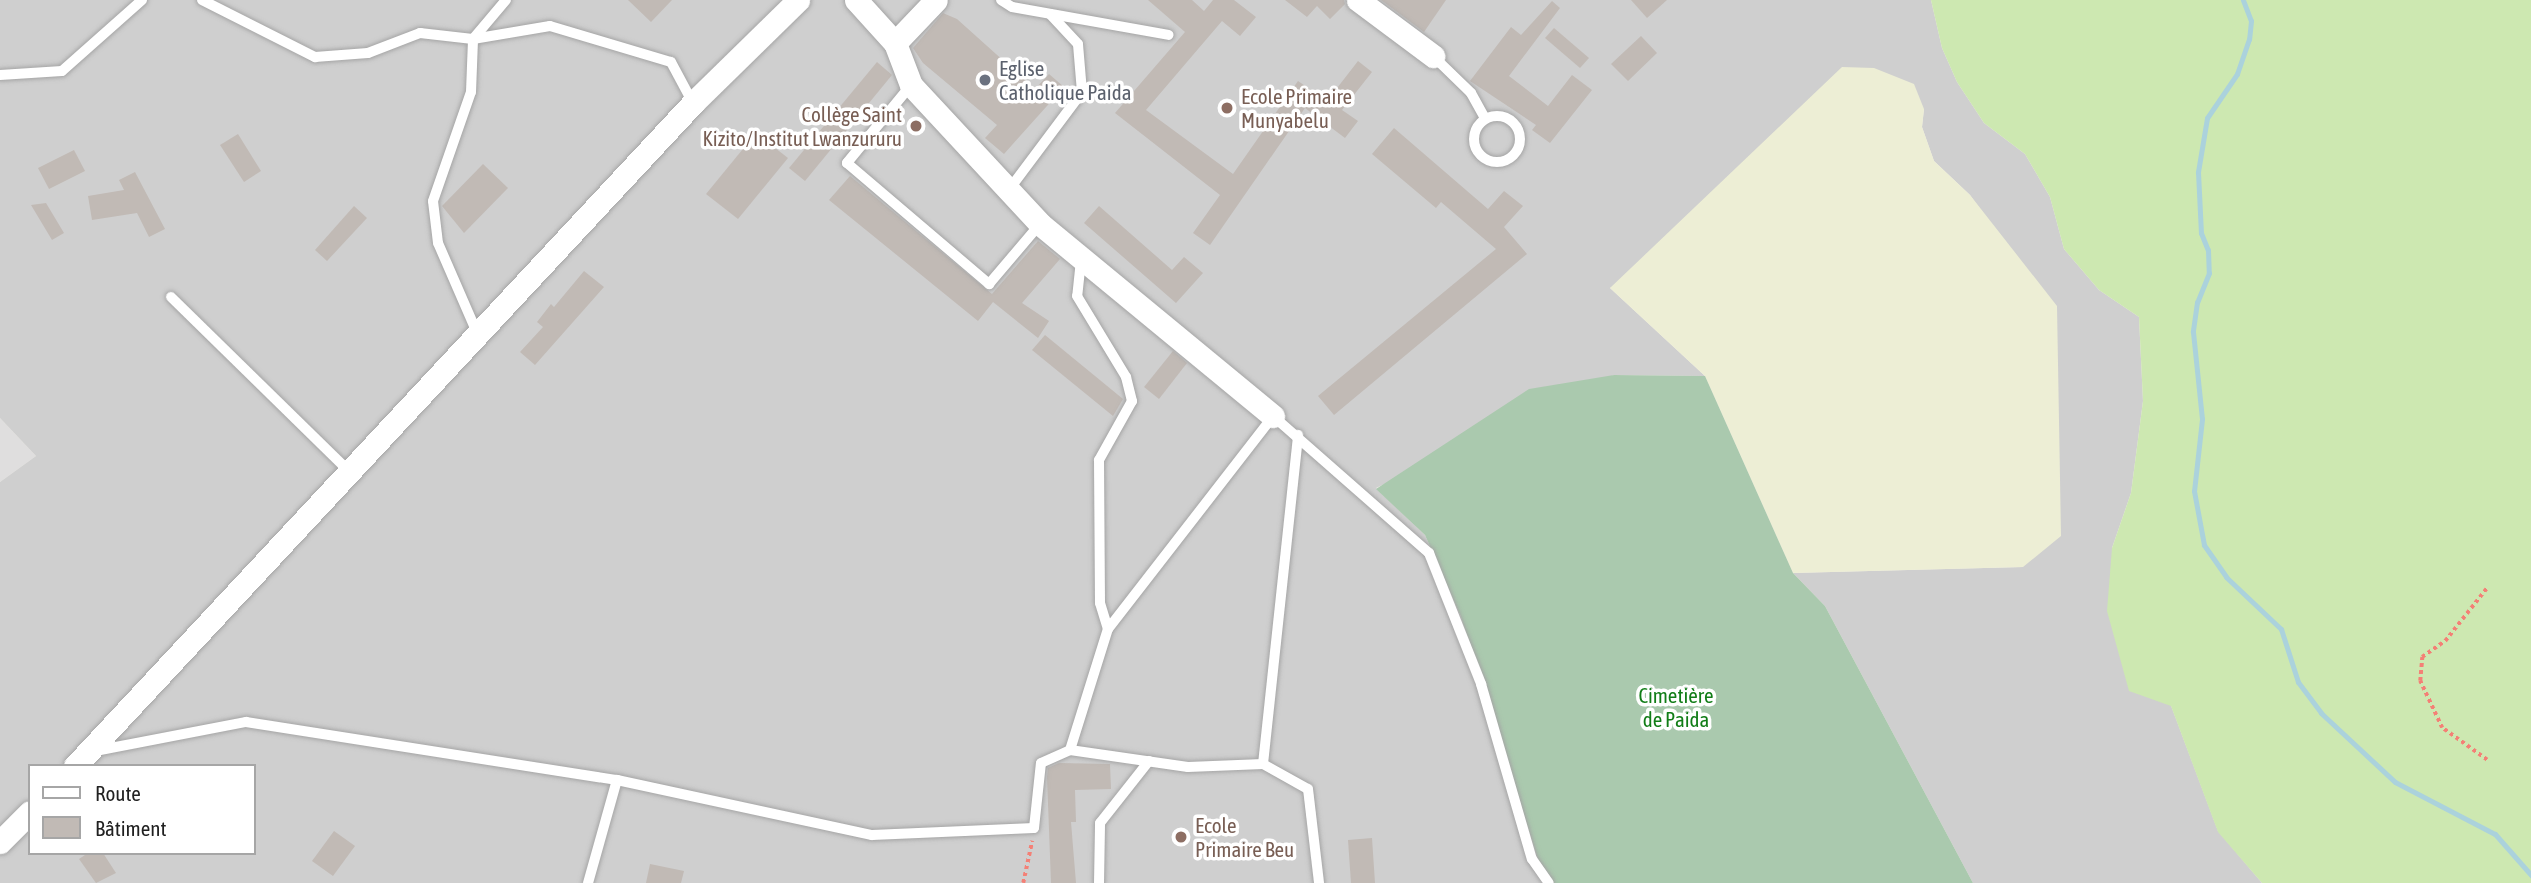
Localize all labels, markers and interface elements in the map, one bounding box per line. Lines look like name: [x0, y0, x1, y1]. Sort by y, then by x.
place label: Eglise Catholique Paida: [999, 55, 1131, 105]
marker: Eglise Catholique Paida: [977, 72, 993, 88]
place label: Ecole Primaire Munyabelu: [1241, 83, 1352, 133]
marker: Ecole Primaire Munyabelu: [1219, 100, 1235, 116]
place label: Collège Saint Kizito/Institut Lwanzururu: [703, 101, 902, 151]
marker: Collège Saint Kizito/Institut Lwanzururu: [908, 118, 924, 134]
park label: Cimetière de Paida: [1638, 682, 1714, 732]
legend: [28, 764, 256, 855]
text: Route: [95, 781, 141, 805]
place label: Ecole Primaire Beu: [1195, 812, 1294, 862]
text: Bâtiment: [95, 816, 166, 840]
marker: Ecole Primaire Beu: [1173, 829, 1189, 845]

